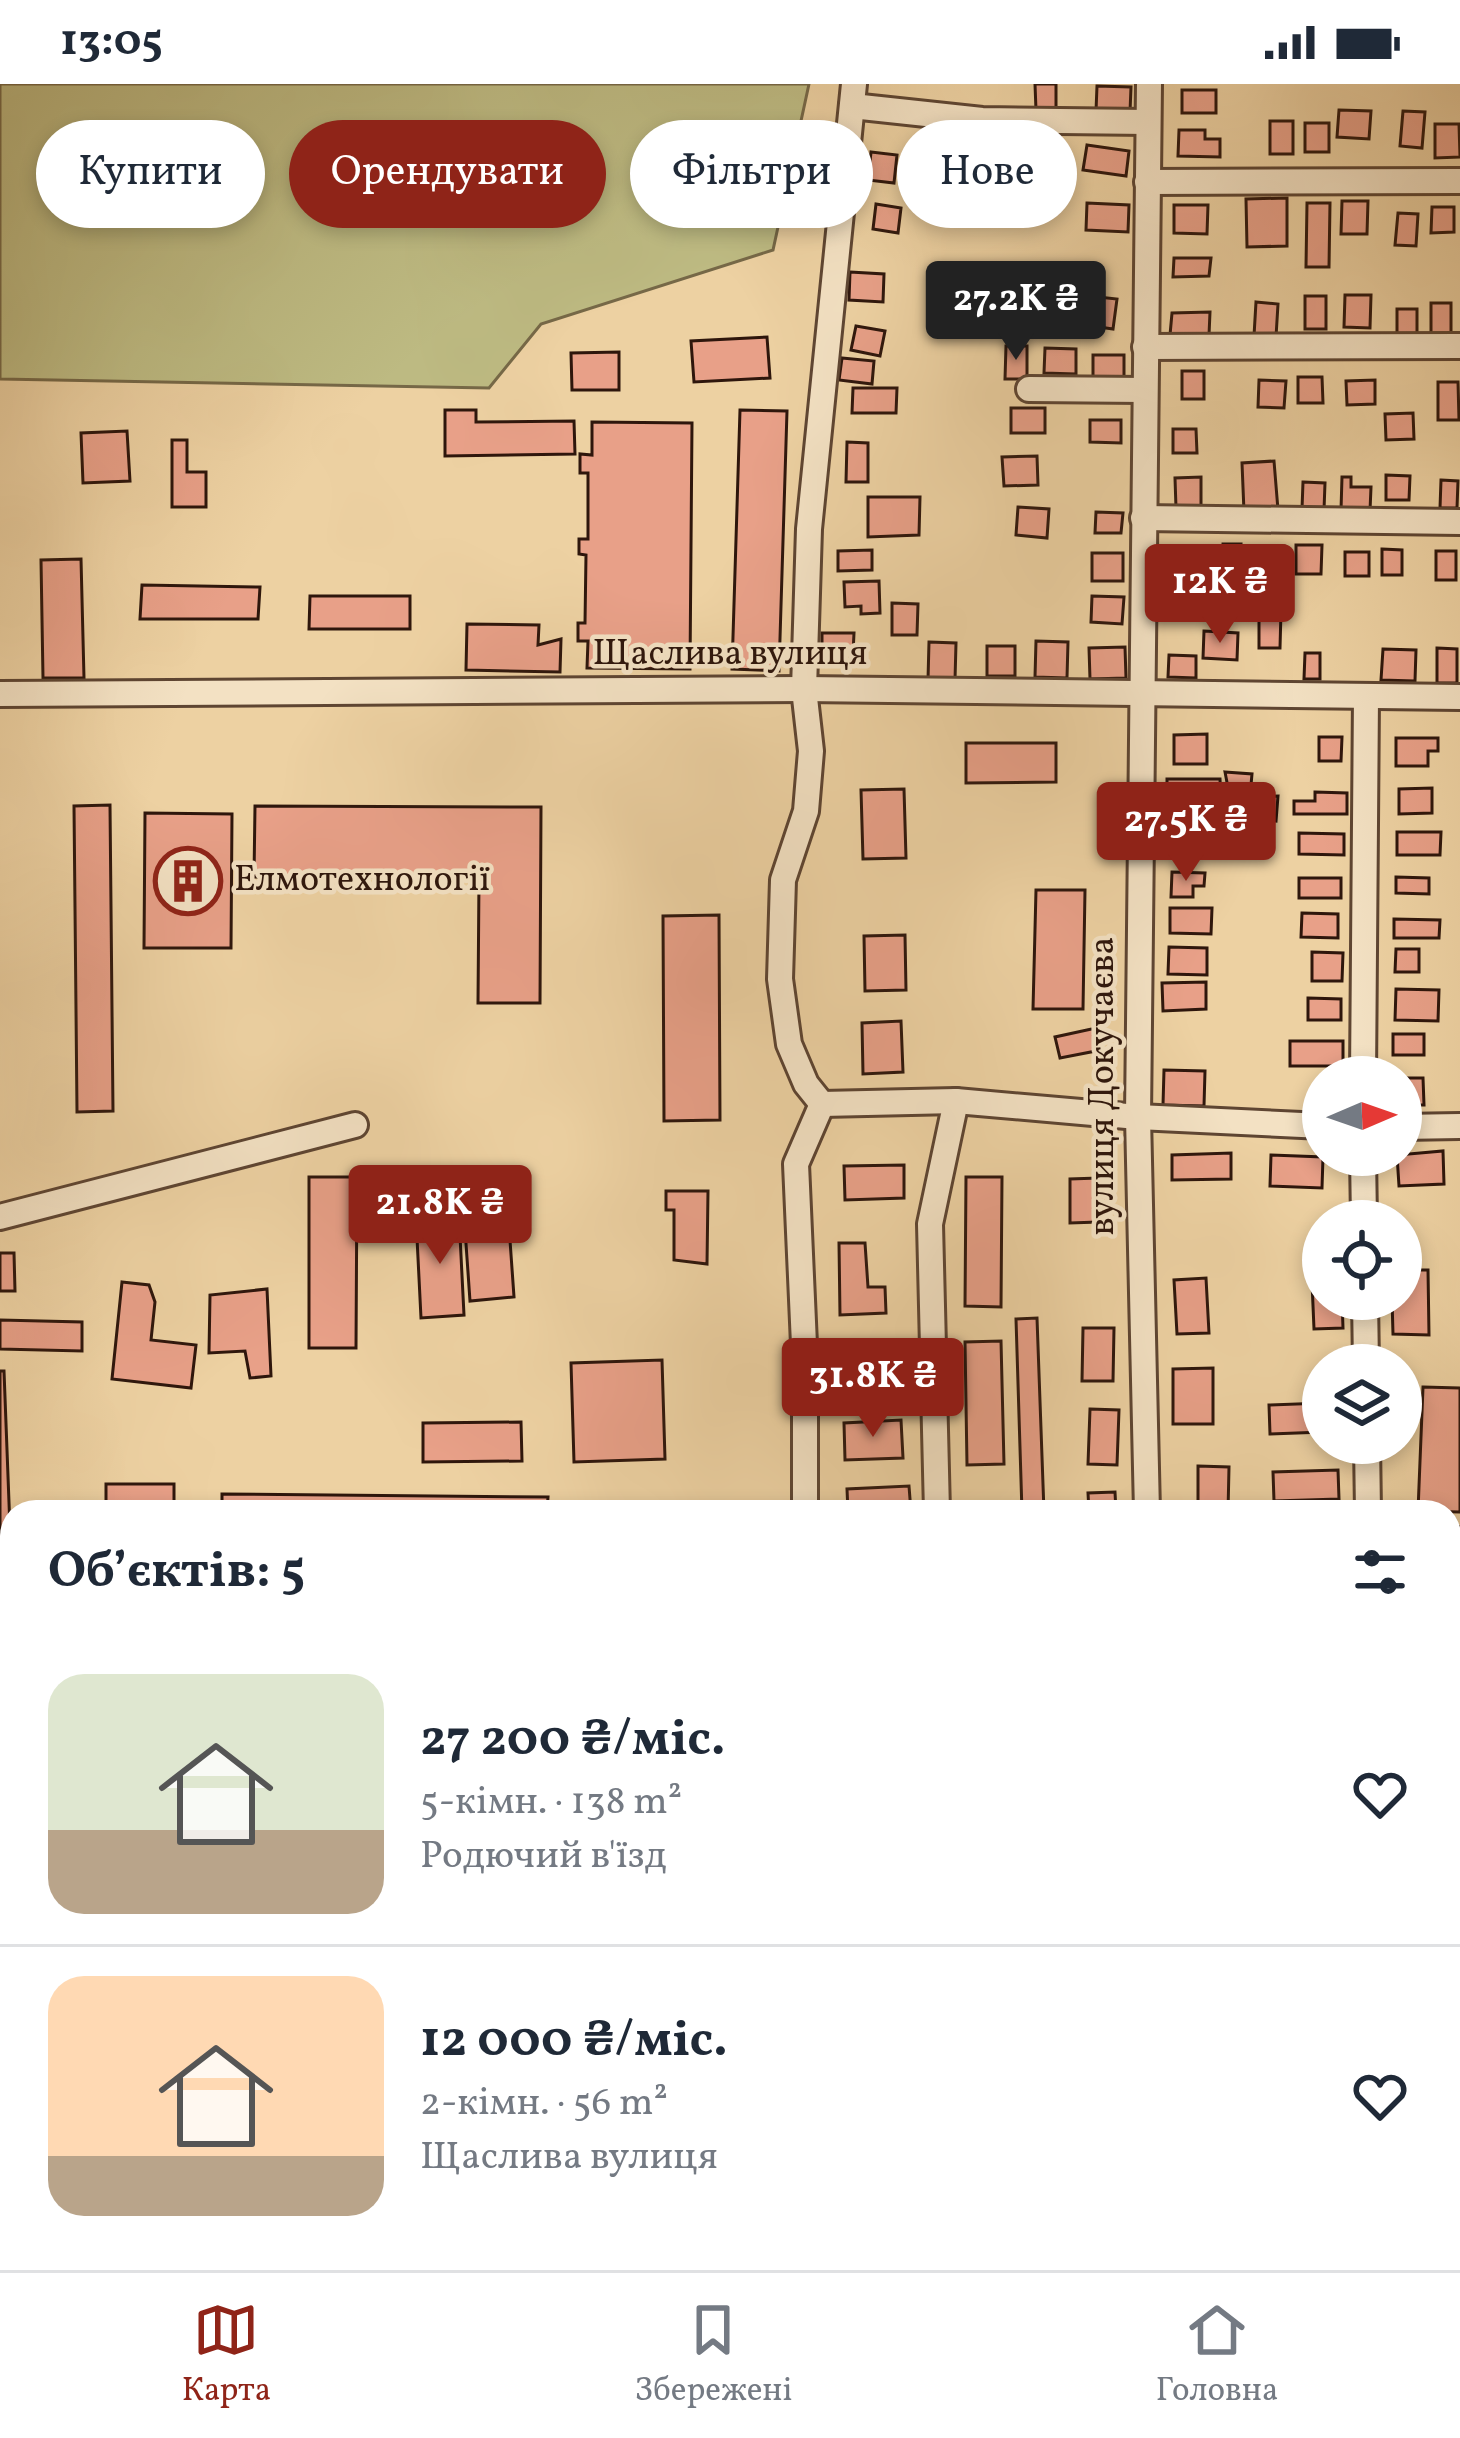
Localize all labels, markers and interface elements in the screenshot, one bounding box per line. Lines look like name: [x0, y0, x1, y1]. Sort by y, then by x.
text: 13:05: [60, 11, 163, 74]
chip: Купити: [36, 120, 265, 228]
chip: Орендувати: [289, 120, 606, 228]
chip: Фільтри: [630, 120, 873, 228]
chip: Нове: [897, 120, 1077, 228]
pin: 27.2K ₴: [905, 261, 1127, 363]
text: 27.2K ₴: [953, 273, 1079, 327]
pin: 12K ₴: [1136, 544, 1304, 646]
text: 12K ₴: [1172, 556, 1268, 610]
street label: Щаслива вулиця: [593, 630, 867, 680]
pin: 27.5K ₴: [1075, 782, 1297, 884]
text: 27.5K ₴: [1124, 794, 1248, 848]
building icon: Елмотехнології: [153, 846, 223, 916]
place label: Елмотехнології: [234, 856, 490, 906]
street label: вулиця Докучаєва: [1079, 936, 1129, 1236]
north arrow: [1302, 1056, 1422, 1176]
map controls: [1302, 1056, 1422, 1464]
pin: 21.8K ₴: [329, 1165, 551, 1267]
text: 21.8K ₴: [376, 1177, 504, 1231]
button: locate: [1302, 1200, 1422, 1320]
pin: 31.8K ₴: [762, 1338, 984, 1440]
button: layers: [1302, 1344, 1422, 1464]
text: 31.8K ₴: [809, 1350, 937, 1404]
text: Об’єктів: 5: [48, 1537, 305, 1608]
icon: filters: [1347, 1539, 1413, 1605]
text: 27 200 ₴/міс.: [420, 1705, 725, 1776]
icon: home: [144, 1722, 288, 1866]
icon: heart: [1347, 1761, 1413, 1827]
text: 5-кімн. · 138 m²: [420, 1776, 682, 1830]
text: Родючий в'їзд: [420, 1830, 667, 1884]
text: 12 000 ₴/міс.: [420, 2006, 728, 2077]
icon: home: [144, 2024, 288, 2168]
icon: heart: [1347, 2063, 1413, 2129]
text: 2-кімн. · 56 m²: [420, 2077, 668, 2131]
text: Щаслива вулиця: [420, 2131, 718, 2185]
tab: Карта: [182, 2297, 271, 2415]
tab: Збережені: [635, 2297, 792, 2415]
tab: Головна: [1156, 2297, 1278, 2415]

